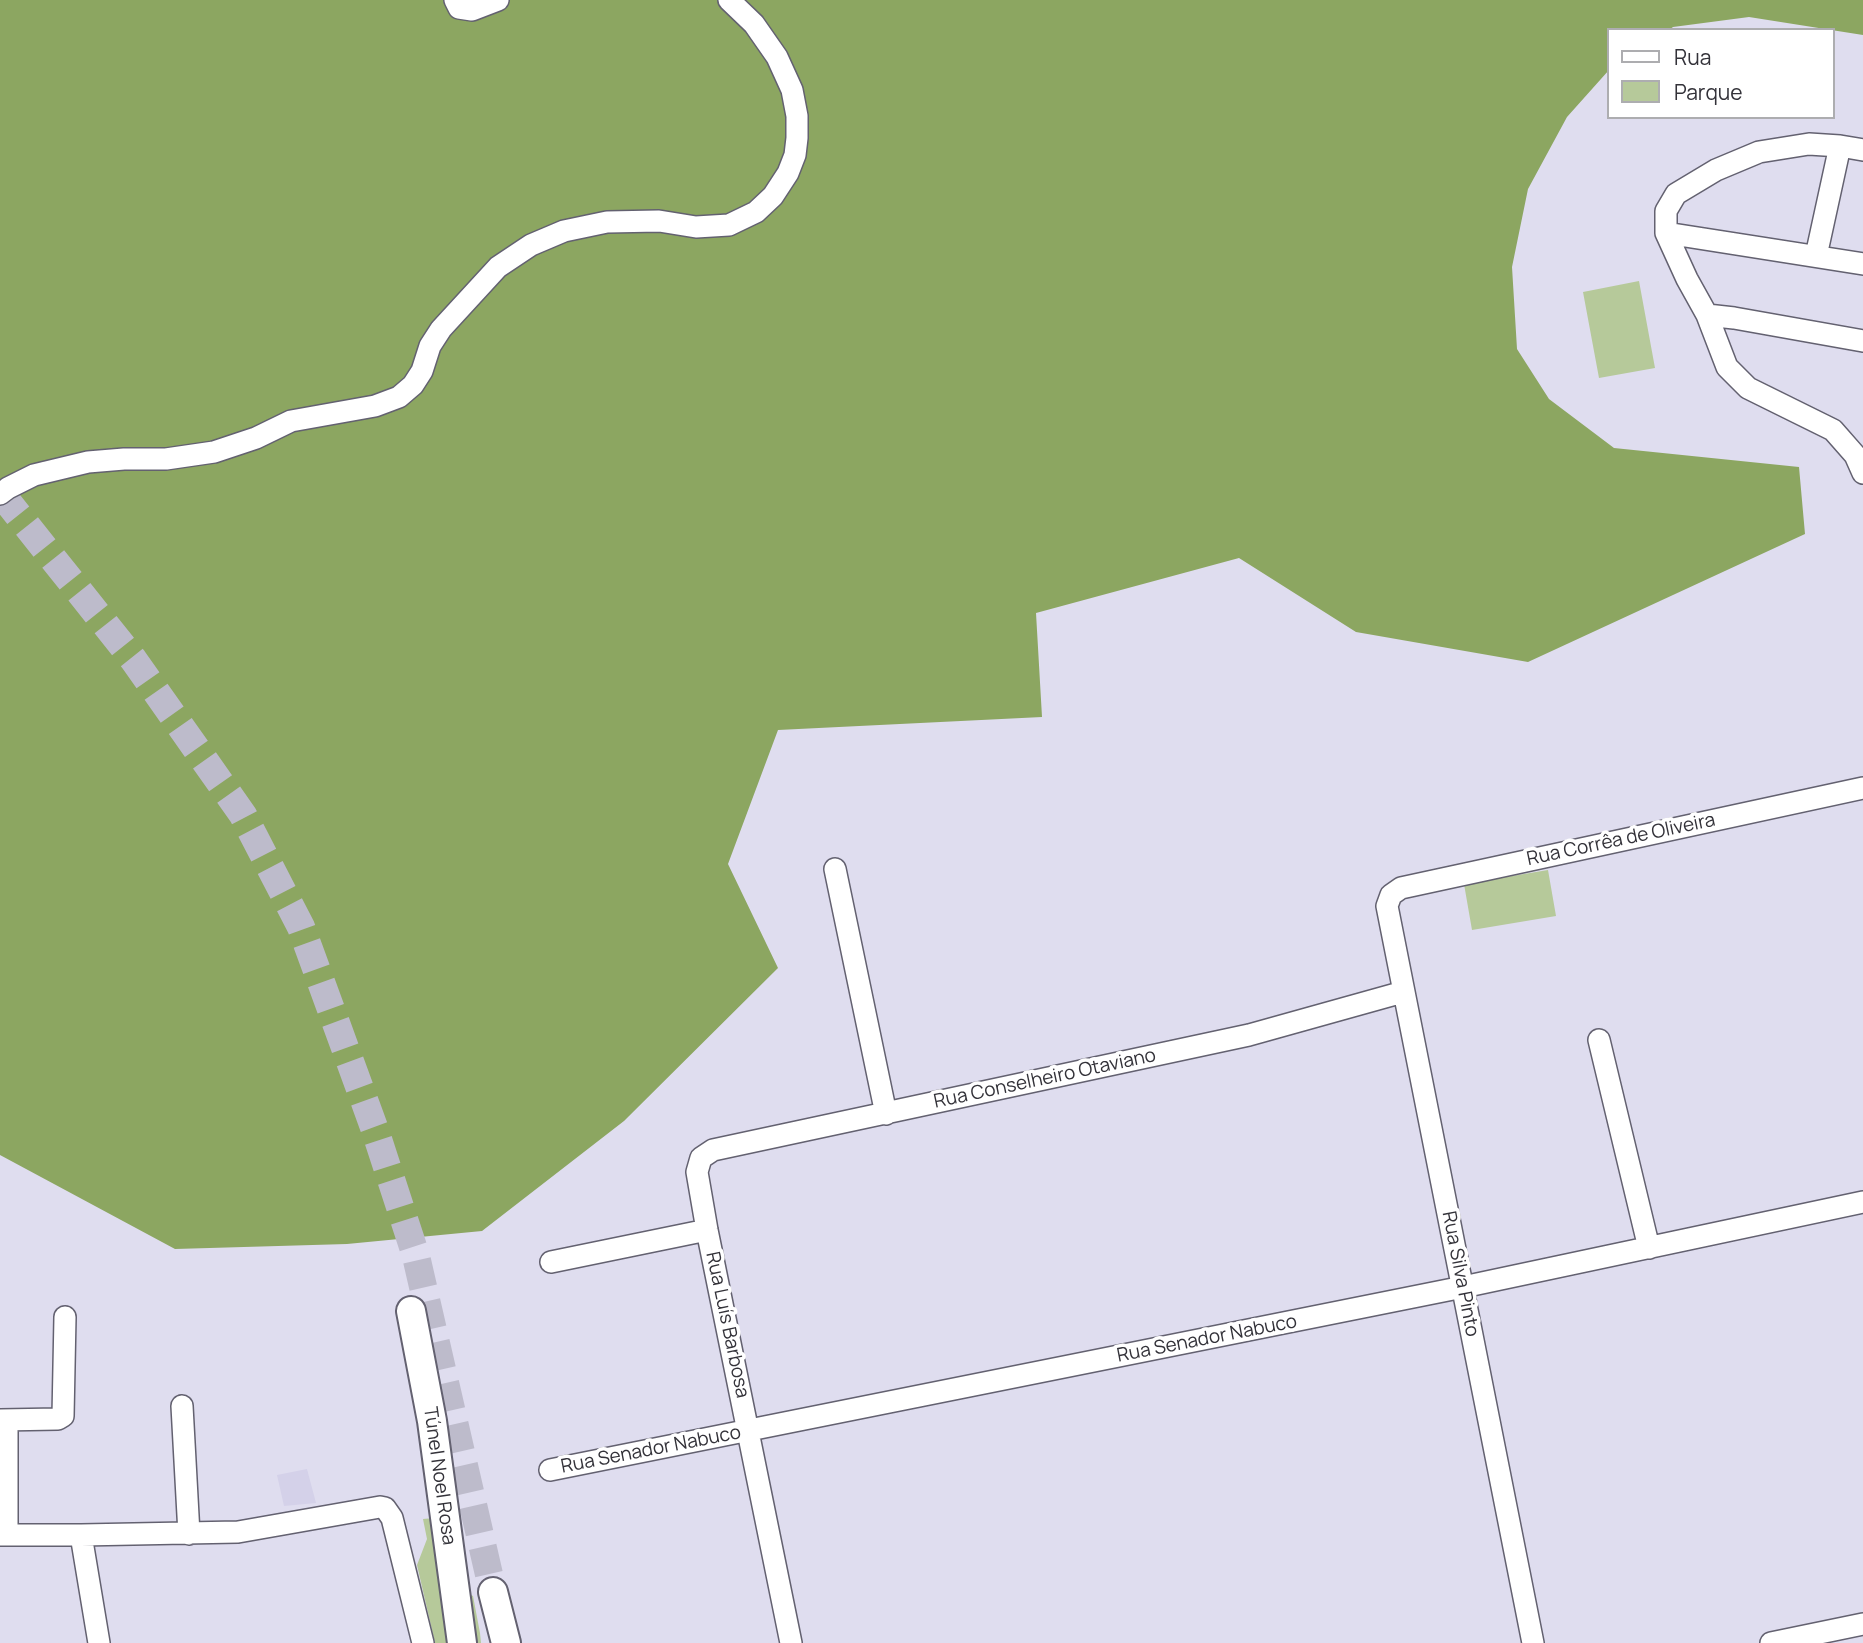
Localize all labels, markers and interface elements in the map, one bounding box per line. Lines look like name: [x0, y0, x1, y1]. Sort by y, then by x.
legend: [1608, 28, 1835, 119]
text: Rua: [1674, 43, 1711, 71]
text: Parque: [1674, 78, 1743, 106]
street label: Rua Corrêa de Oliveira: [1525, 809, 1717, 871]
street label: Rua Conselheiro Otaviano: [932, 1044, 1158, 1114]
street label: Rua Silva Pinto: [1437, 1209, 1483, 1339]
street label: Rua Luís Barbosa: [700, 1250, 754, 1400]
street label: Rua Senador Nabuco: [1115, 1310, 1299, 1368]
street label: Túnel Noel Rosa: [418, 1405, 460, 1547]
street label: Rua Senador Nabuco: [559, 1421, 743, 1479]

